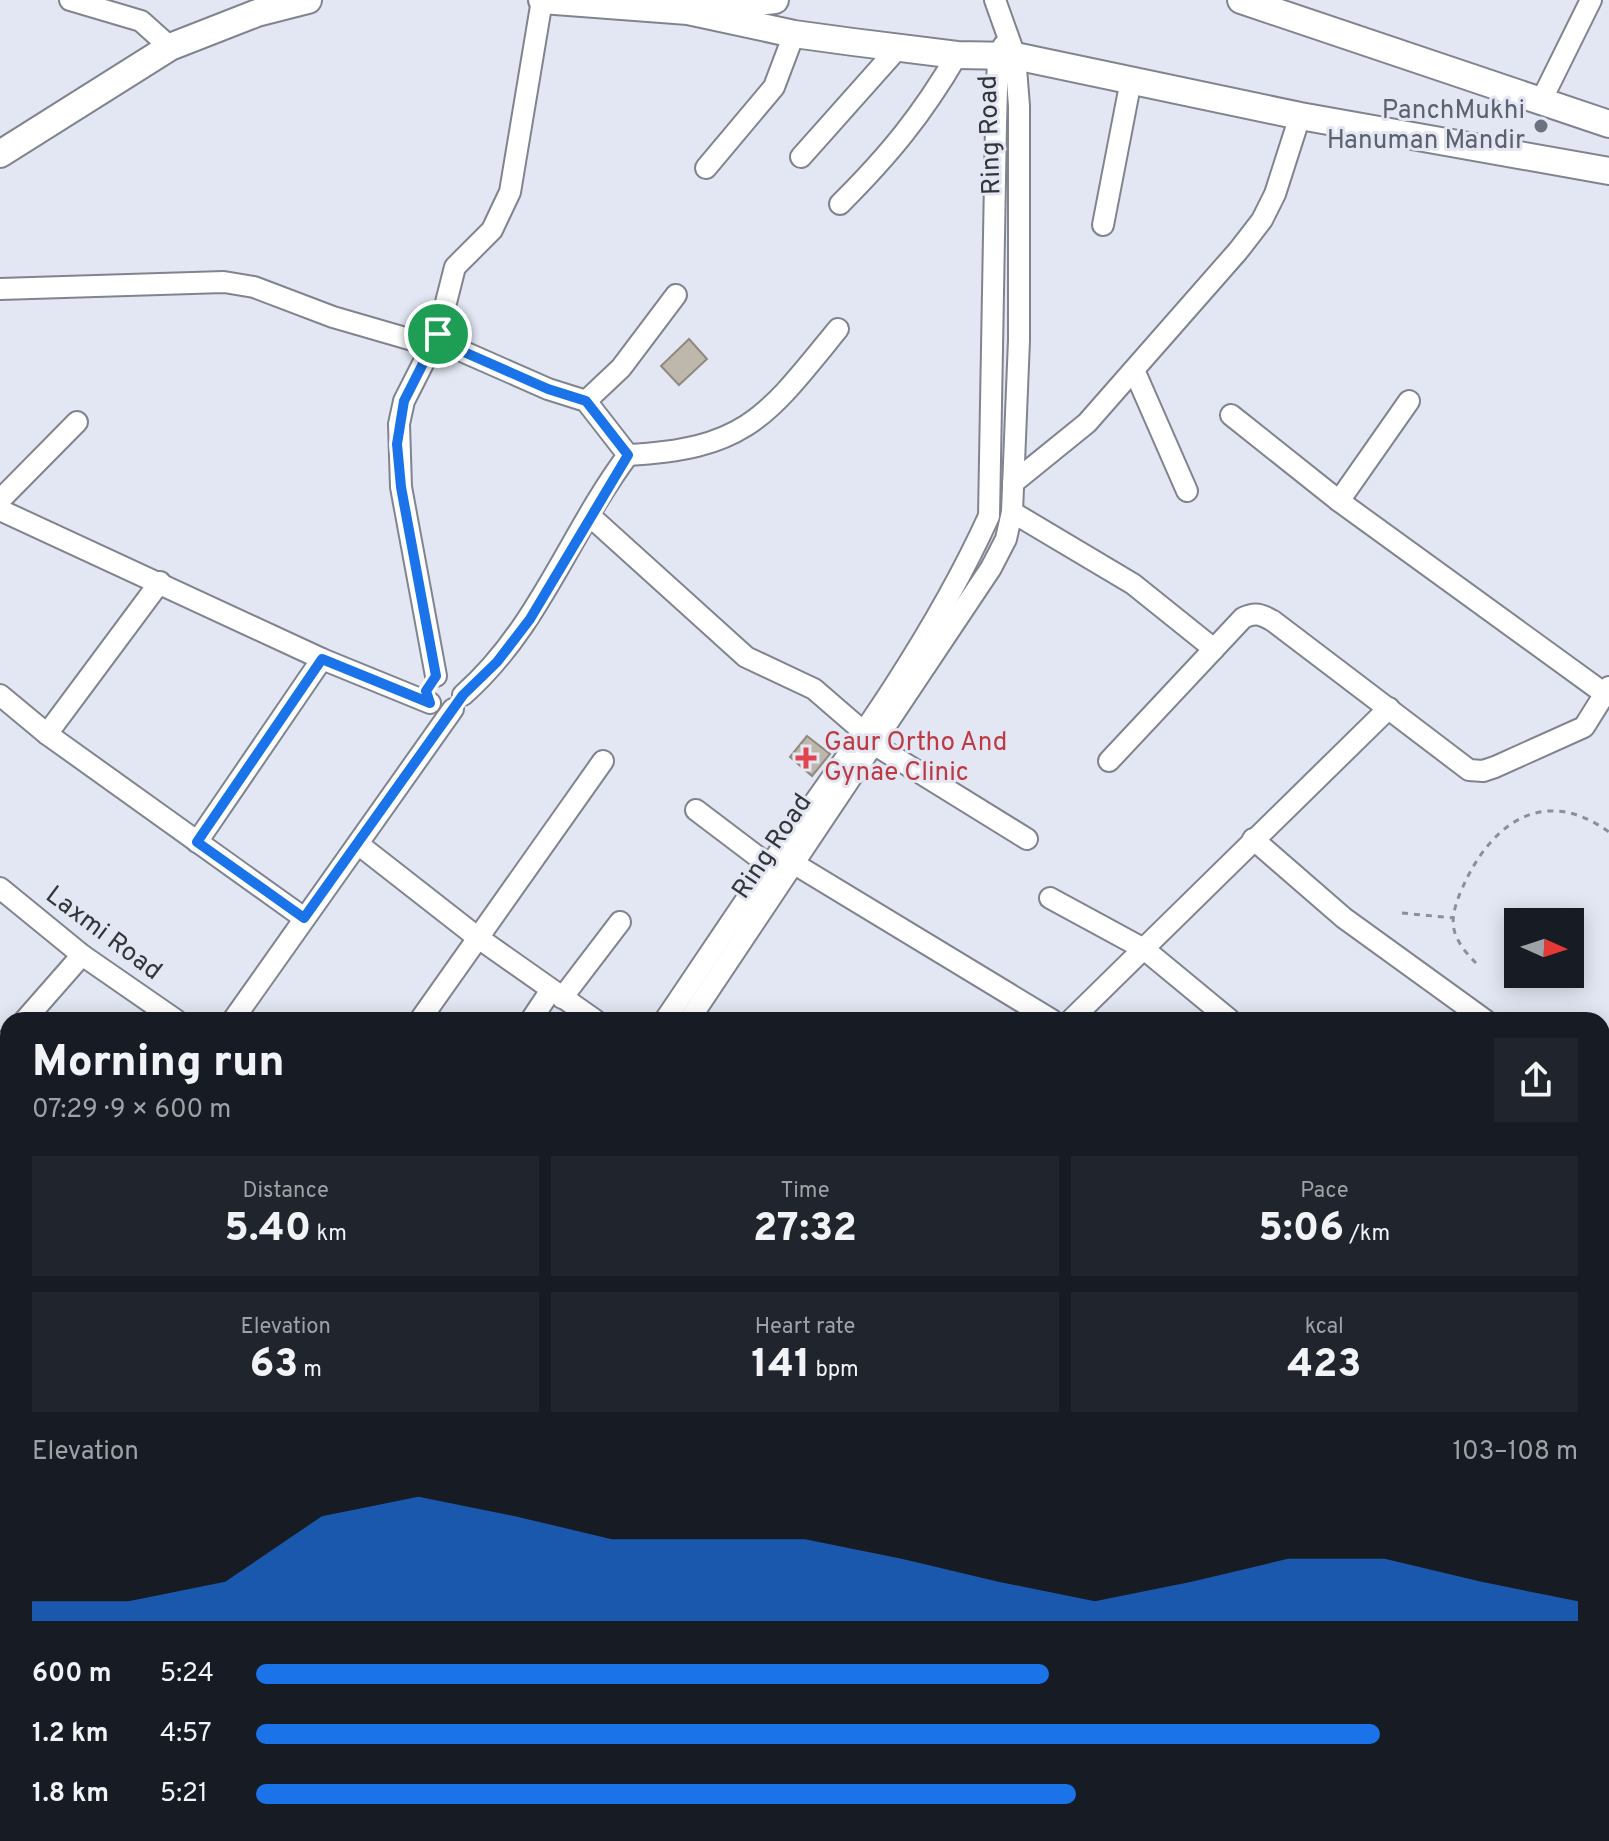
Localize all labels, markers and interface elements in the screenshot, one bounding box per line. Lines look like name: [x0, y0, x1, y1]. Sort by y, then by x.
street label: Ring Road: [972, 75, 1010, 195]
place label: PanchMukhi Hanuman Mandir: [1327, 95, 1525, 158]
marker: PanchMukhi Hanuman Mandir: [1532, 117, 1550, 135]
pin: [404, 300, 472, 368]
icon: arrive: [416, 312, 460, 356]
place label: Gaur Ortho And Gynae Clinic: [824, 727, 1007, 790]
marker: Gaur Ortho And Gynae Clinic: [795, 747, 817, 769]
street label: Ring Road: [726, 788, 820, 906]
street label: Laxmi Road: [38, 880, 168, 988]
north arrow: [1504, 908, 1584, 988]
map controls: [1504, 908, 1584, 988]
text: Morning run: [32, 1036, 285, 1092]
button: share: [1494, 1038, 1578, 1122]
text: 07:29 · 9 × 600 m: [32, 1094, 231, 1127]
text: Distance: [242, 1178, 329, 1205]
text: Time: [780, 1178, 830, 1205]
text: Pace: [1300, 1178, 1349, 1205]
text: 5.40: [224, 1205, 311, 1255]
text: 27:32: [753, 1205, 857, 1255]
text: 5:06: [1258, 1205, 1344, 1255]
text: km: [311, 1221, 347, 1248]
text: /km: [1344, 1221, 1390, 1248]
text: Elevation: [240, 1314, 331, 1341]
text: Heart rate: [755, 1314, 855, 1341]
text: kcal: [1305, 1314, 1344, 1341]
text: 63: [249, 1341, 298, 1391]
text: 141: [751, 1341, 810, 1391]
text: 423: [1287, 1341, 1362, 1391]
text: m: [298, 1357, 322, 1384]
text: bpm: [810, 1357, 859, 1384]
text: Elevation: [32, 1436, 139, 1469]
text: 103–108 m: [1452, 1436, 1578, 1469]
text: 600 m: [32, 1658, 112, 1691]
text: 5:24: [160, 1658, 214, 1691]
text: 1.2 km: [32, 1718, 109, 1751]
text: 4:57: [160, 1718, 211, 1751]
text: 1.8 km: [32, 1778, 109, 1811]
text: 5:21: [160, 1778, 208, 1811]

